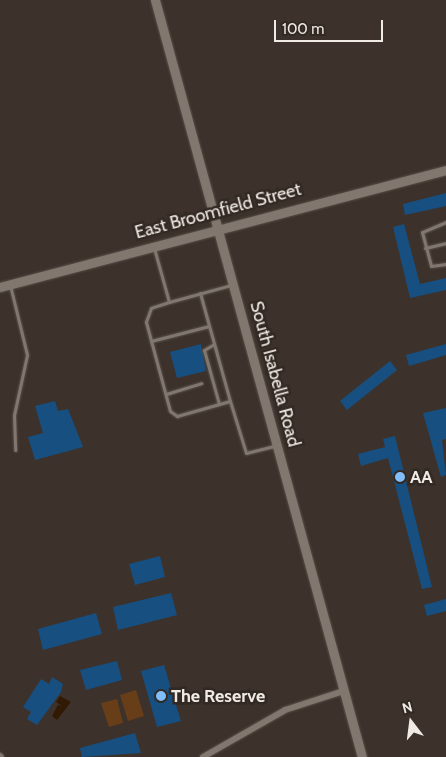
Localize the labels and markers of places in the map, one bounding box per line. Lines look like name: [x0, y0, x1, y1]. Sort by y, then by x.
place label: AA: [410, 466, 432, 488]
marker: AA: [394, 471, 406, 483]
place label: The Reserve: [171, 685, 265, 707]
marker: The Reserve: [155, 690, 167, 702]

